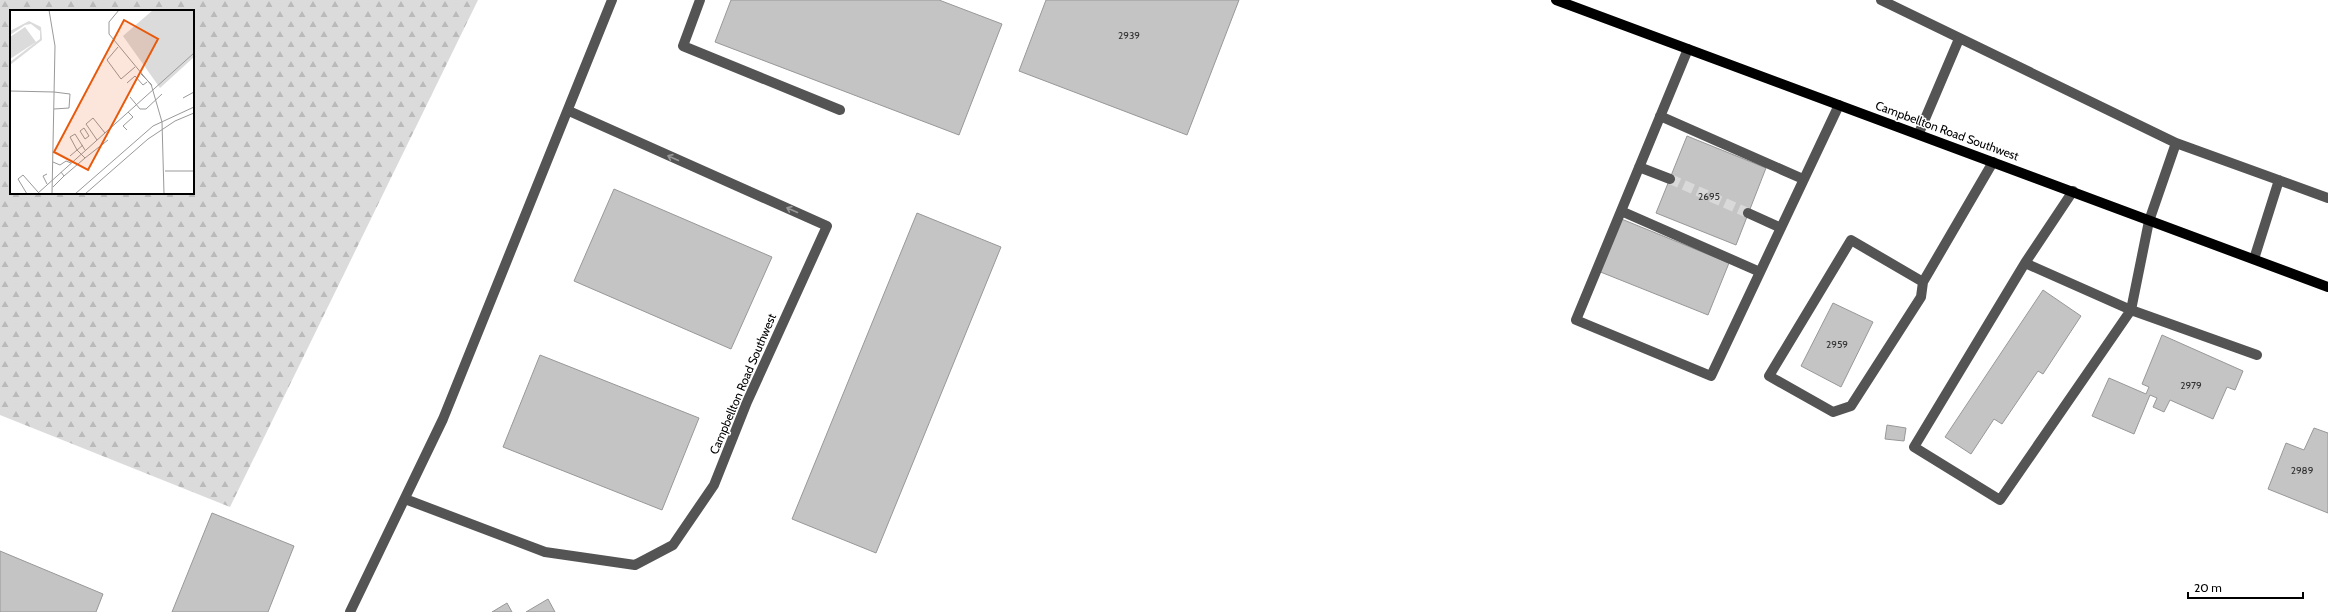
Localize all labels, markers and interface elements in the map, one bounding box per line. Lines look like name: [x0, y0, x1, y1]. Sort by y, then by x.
inset map: [10, 10, 194, 194]
house number: 2939: [1118, 29, 1140, 42]
street label: Campbellton Road Southwest: [1873, 98, 2021, 164]
one-way arrow: [667, 153, 679, 161]
house number: 2695: [1698, 190, 1720, 203]
one-way arrow: [786, 206, 798, 213]
street label: Campbellton Road Southwest: [706, 311, 779, 457]
house number: 2959: [1826, 338, 1848, 351]
house number: 2979: [2180, 379, 2202, 392]
house number: 2989: [2291, 464, 2314, 477]
scale bar: [2188, 574, 2303, 600]
text: 20 m: [2194, 580, 2222, 595]

